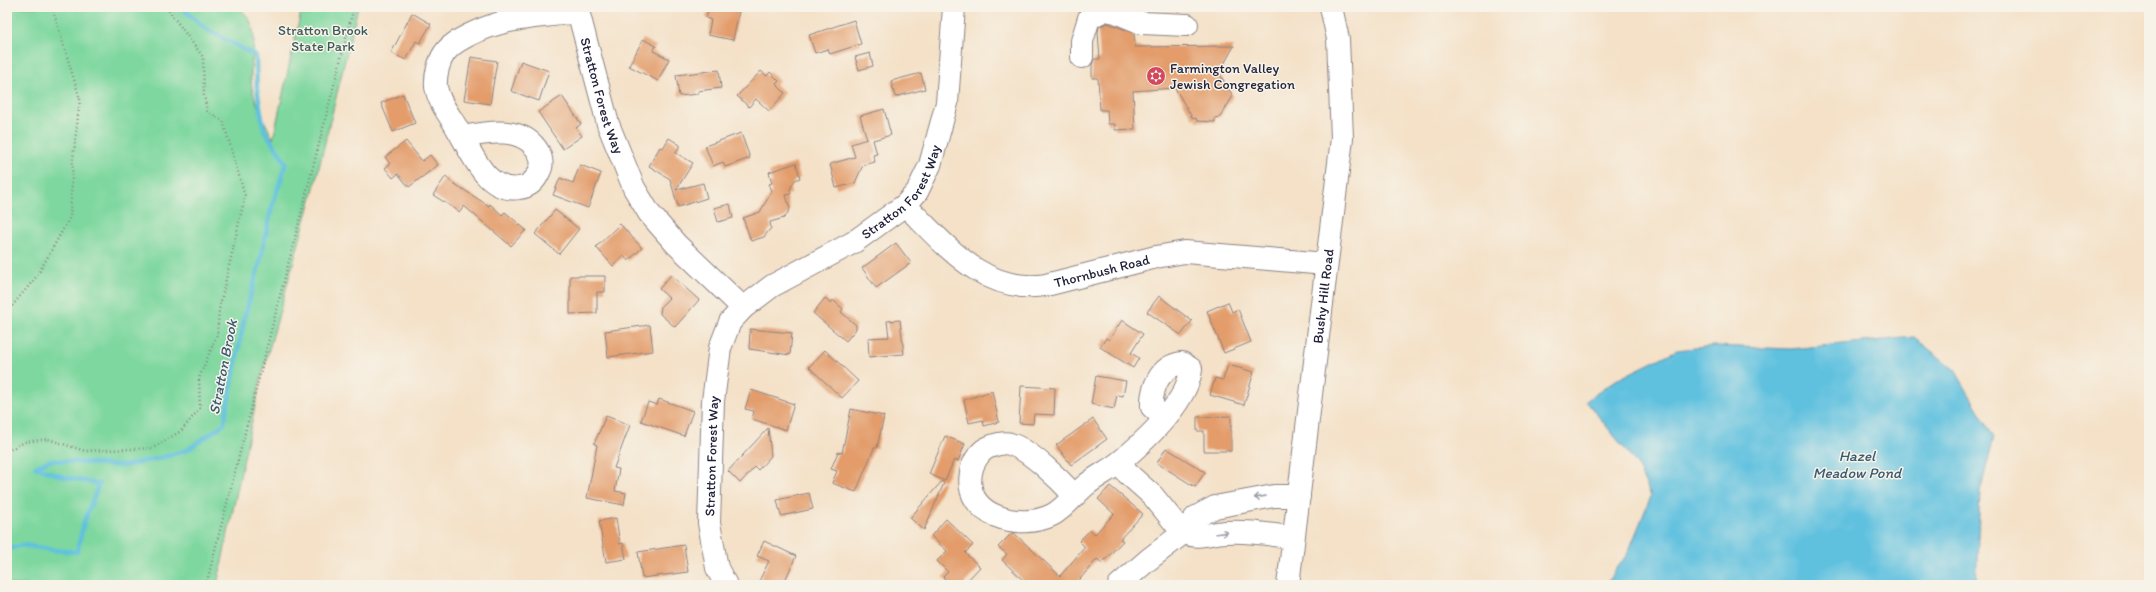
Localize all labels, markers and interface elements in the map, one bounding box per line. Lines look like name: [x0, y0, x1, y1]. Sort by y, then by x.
park label: Stratton Brook State Park: [278, 22, 368, 55]
street label: Stratton Forest Way: [577, 35, 628, 157]
place label: Farmington Valley Jewish Congregation: [1170, 60, 1295, 93]
synagogue icon: Farmington Valley Jewish Congregation: [1145, 65, 1167, 87]
street label: Stratton Forest Way: [858, 142, 944, 243]
street label: Bushy Hill Road: [1309, 248, 1337, 344]
street label: Thornbush Road: [1052, 250, 1152, 291]
water label: Stratton Brook: [205, 317, 241, 416]
street label: Stratton Forest Way: [701, 394, 722, 517]
water label: Hazel Meadow Pond: [1813, 447, 1903, 482]
one-way arrow: [1254, 494, 1267, 501]
one-way arrow: [1215, 529, 1228, 537]

